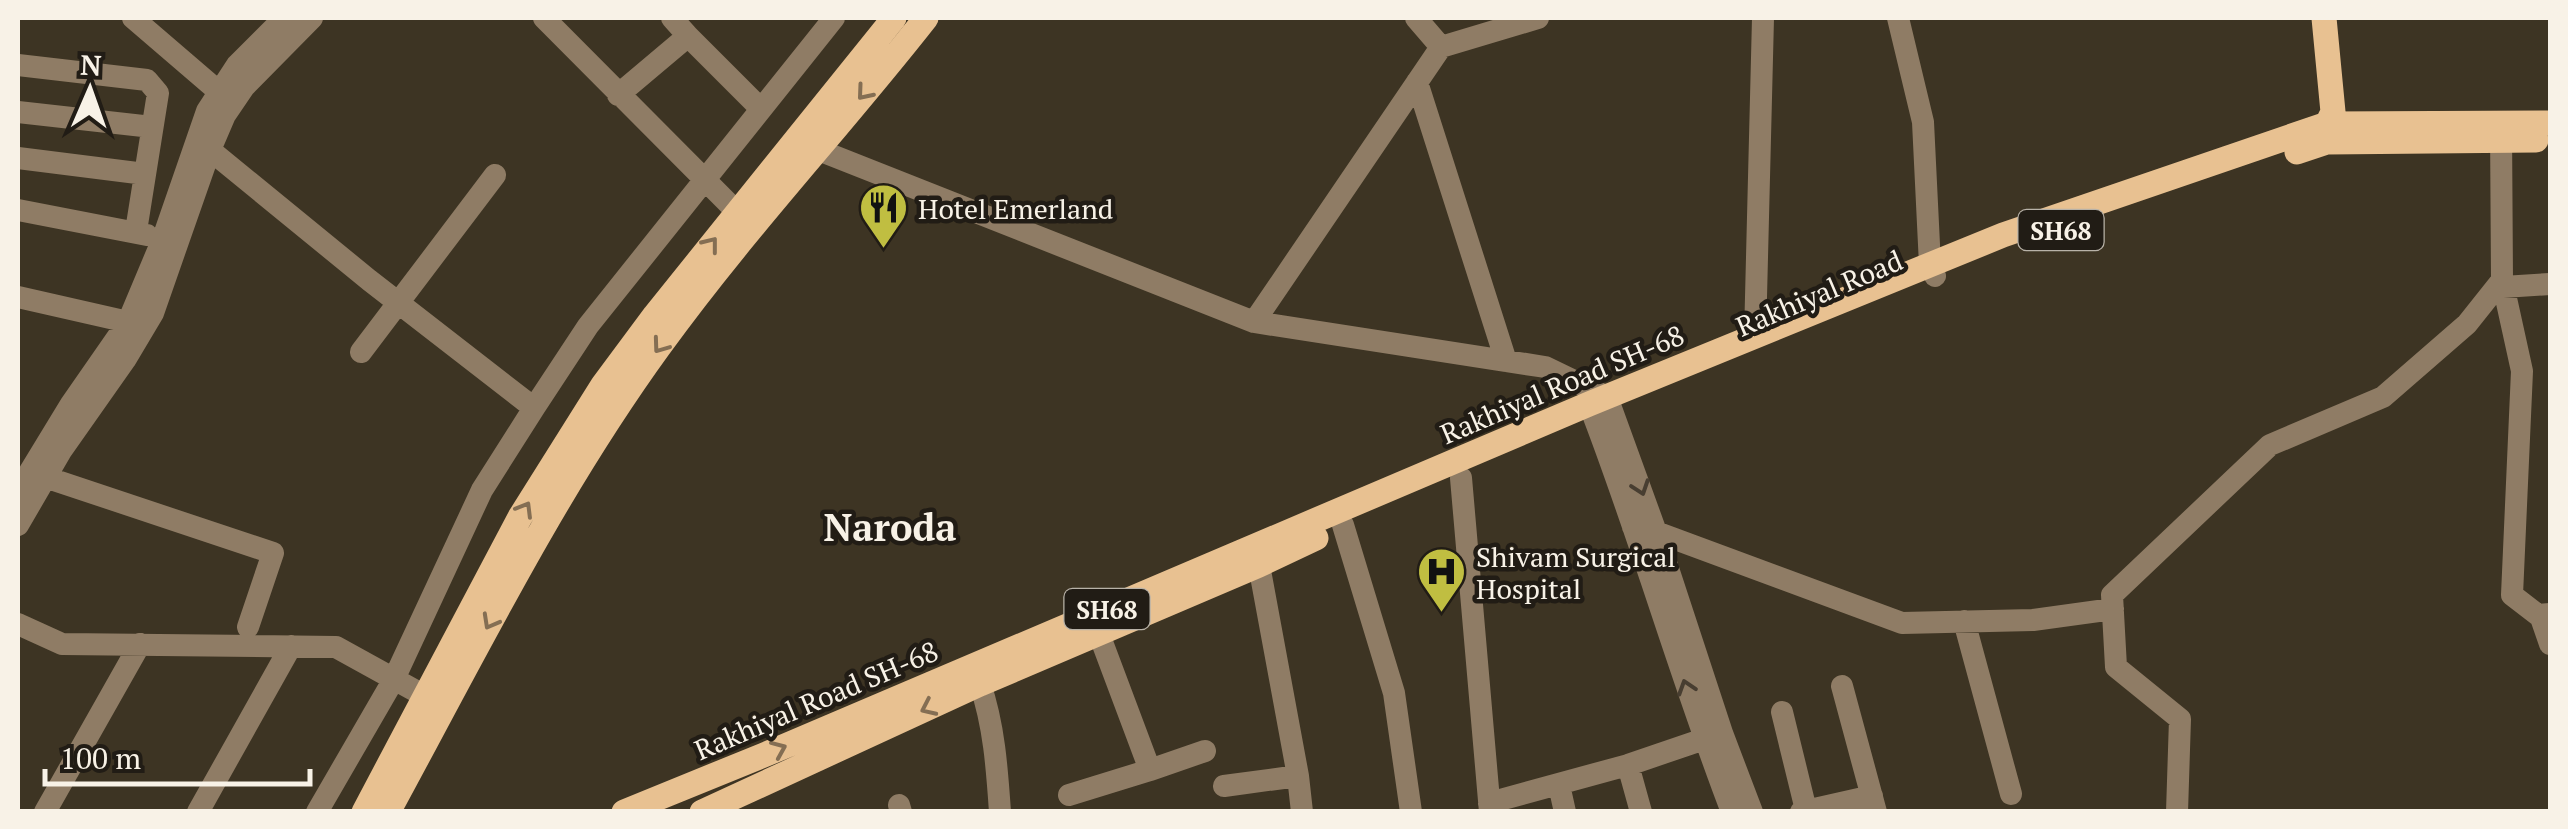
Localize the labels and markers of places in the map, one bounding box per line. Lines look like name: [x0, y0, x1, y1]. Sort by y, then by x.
restaurant icon: Hotel Emerland: [857, 182, 909, 250]
place label: Hotel Emerland: [918, 190, 1113, 227]
place label: Shivam Surgical Hospital: [1476, 538, 1676, 607]
hospital icon: Shivam Surgical Hospital: [1415, 546, 1467, 614]

